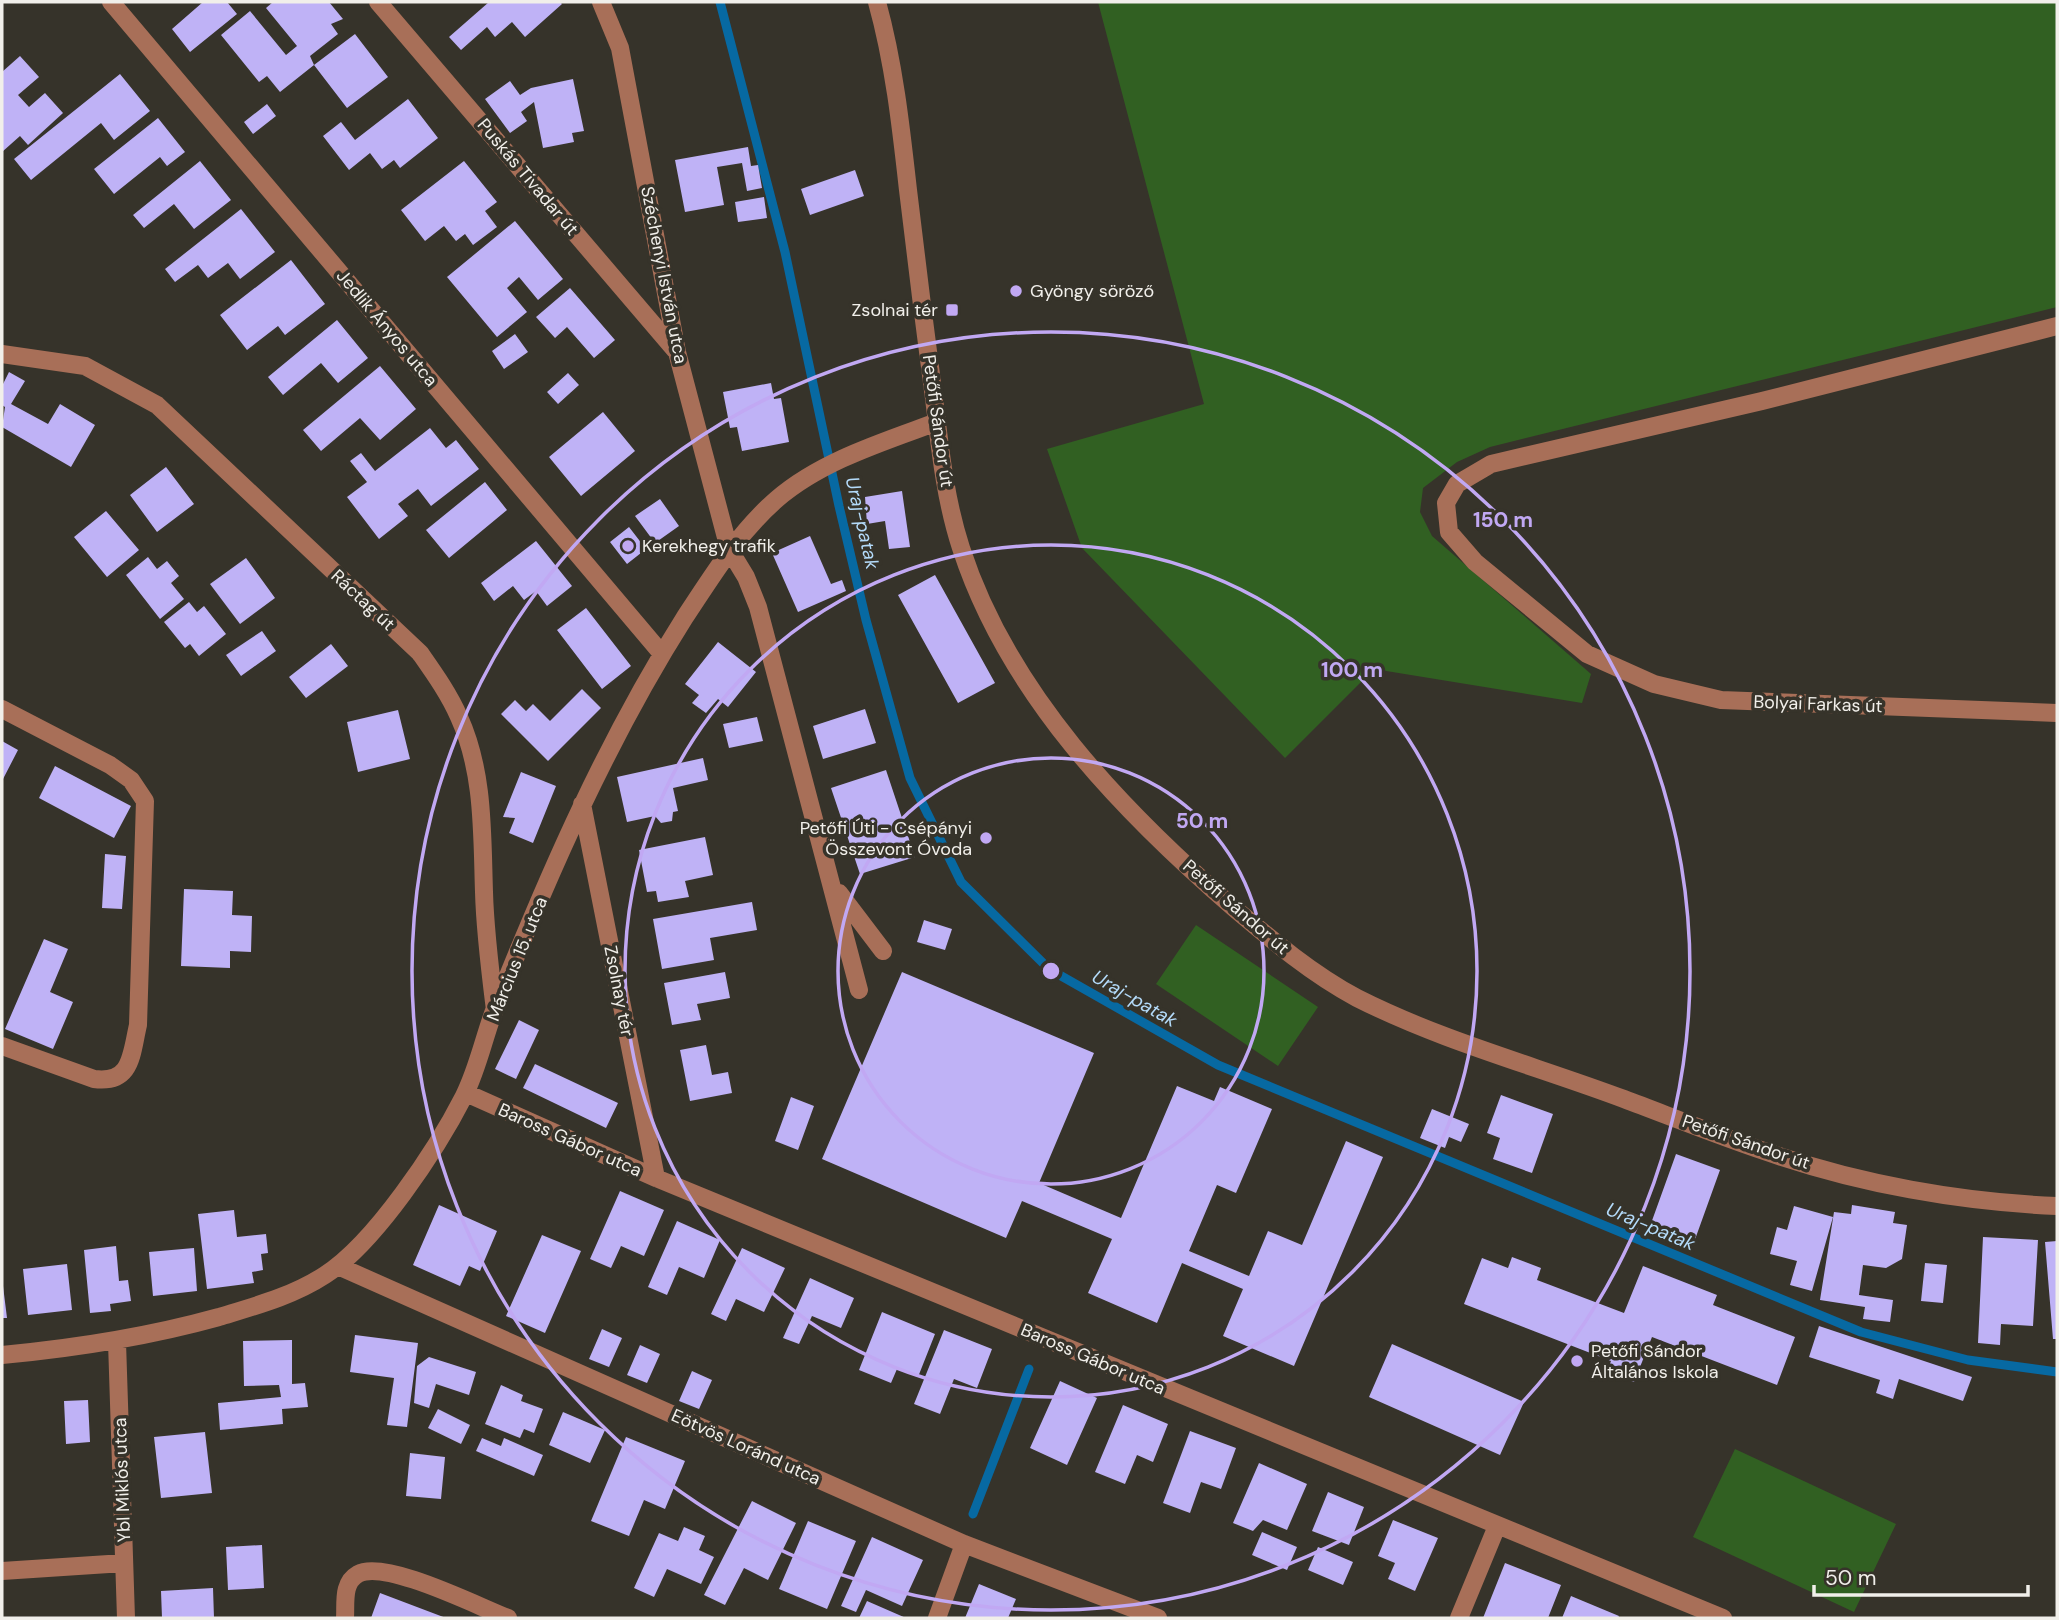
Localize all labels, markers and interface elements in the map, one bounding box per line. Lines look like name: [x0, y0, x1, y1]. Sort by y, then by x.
street label: Puskás Tivadar út: [472, 114, 584, 240]
street label: Széchenyi István utca: [635, 184, 693, 366]
street label: Jedlik Ányos utca: [331, 265, 443, 391]
place label: Gyöngy söröző: [1030, 279, 1154, 303]
marker: Gyöngy söröző: [1008, 283, 1024, 299]
place label: Zsolnai tér: [852, 298, 938, 322]
marker: Zsolnai tér: [944, 302, 960, 318]
street label: Petőfi Sándor út: [917, 353, 959, 489]
water label: Uraj-patak: [840, 474, 885, 572]
text: 150 m: [1473, 506, 1533, 534]
place label: Kerekhegy trafik: [642, 534, 776, 558]
marker: Kerekhegy trafik: [620, 538, 636, 554]
street label: Ráctag út: [326, 564, 400, 636]
text: 100 m: [1321, 656, 1383, 684]
street label: Bolyai Farkas út: [1753, 690, 1883, 718]
text: 50 m: [1176, 807, 1228, 835]
place label: Petőfi Úti - Csépányi Összevont Óvoda: [800, 816, 972, 861]
marker: Petőfi Úti - Csépányi Összevont Óvoda: [978, 830, 994, 846]
street label: Petőfi Sándor út: [1178, 854, 1294, 960]
street label: Március 15. utca: [481, 893, 553, 1025]
street label: Zsolnay tér: [598, 944, 640, 1039]
centre of rings: [1039, 959, 1063, 983]
water label: Uraj-patak: [1088, 964, 1182, 1033]
street label: Baross Gábor utca: [495, 1098, 645, 1182]
street label: Petőfi Sándor út: [1679, 1109, 1813, 1175]
water label: Uraj-patak: [1602, 1197, 1699, 1257]
street label: Baross Gábor utca: [1017, 1318, 1169, 1400]
place label: Petőfi Sándor Általános Iskola: [1591, 1339, 1719, 1384]
marker: Petőfi Sándor Általános Iskola: [1569, 1353, 1585, 1369]
street label: Eötvös Loránd utca: [668, 1403, 824, 1491]
street label: Ybl Miklós utca: [108, 1417, 136, 1543]
scale bar: [1814, 1554, 2028, 1598]
text: 50 m: [1825, 1564, 1876, 1592]

